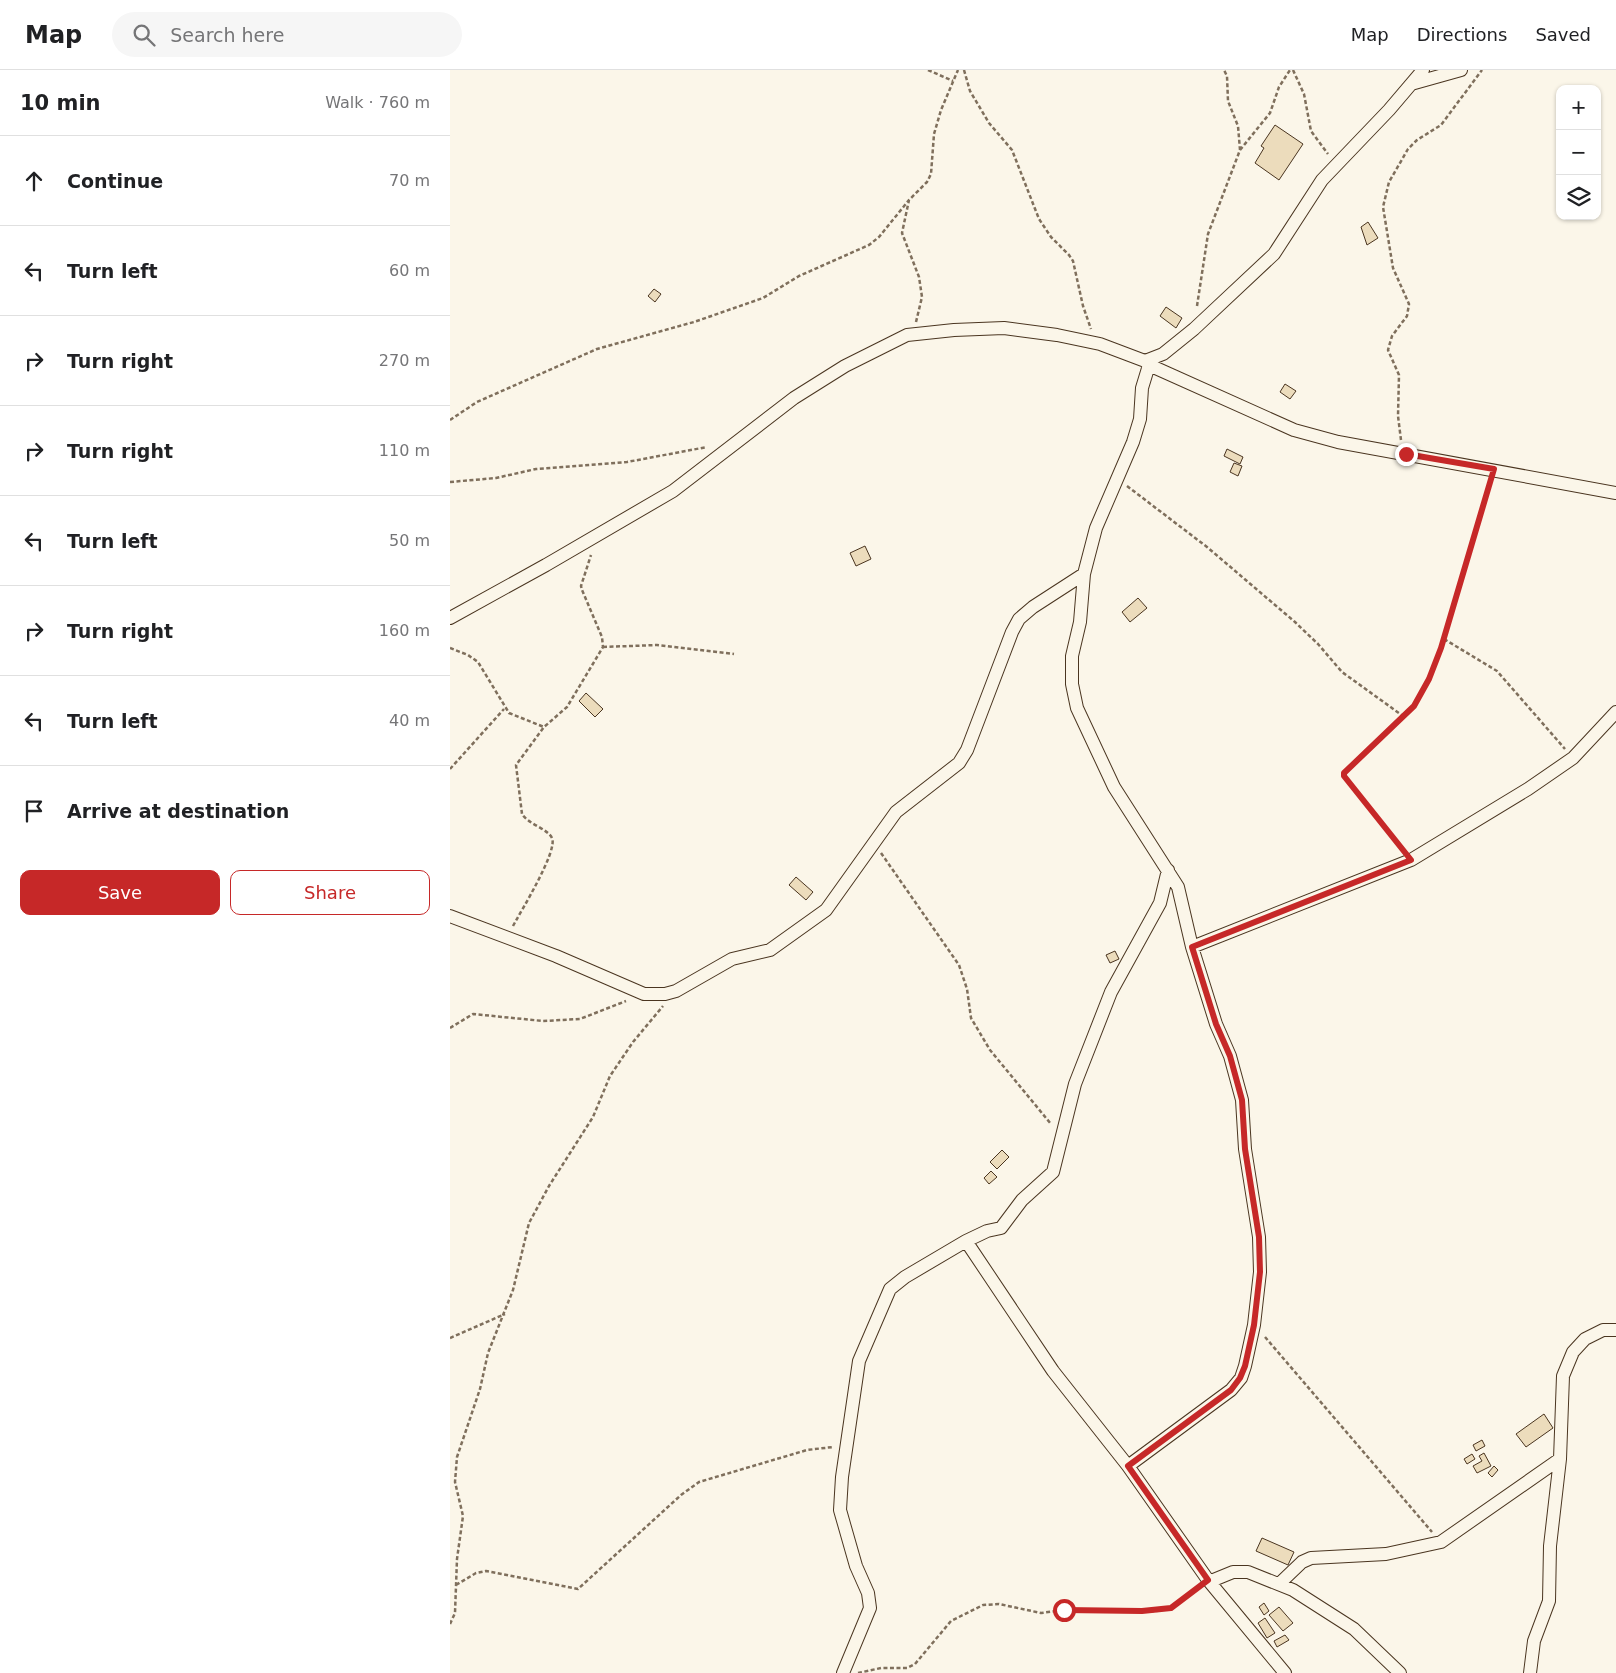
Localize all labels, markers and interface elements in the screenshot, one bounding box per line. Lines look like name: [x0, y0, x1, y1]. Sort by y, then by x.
search box: [112, 12, 462, 57]
text: Map: [25, 21, 82, 49]
icon: search: [130, 21, 158, 49]
text: Search here: [170, 24, 284, 46]
text: Map: [1351, 24, 1389, 45]
text: Directions: [1417, 24, 1507, 45]
text: Saved: [1535, 24, 1591, 45]
map controls: [1556, 85, 1601, 220]
button: +: [1556, 85, 1601, 130]
text: 10 min: [20, 91, 101, 115]
text: Walk · 760 m: [325, 93, 430, 112]
button: −: [1556, 130, 1601, 175]
icon: ahead: [20, 167, 48, 195]
text: Continue: [67, 170, 163, 192]
text: 70 m: [389, 171, 430, 190]
button: layers: [1556, 175, 1601, 220]
icon: left: [20, 257, 48, 285]
text: Turn left: [67, 260, 158, 282]
text: 60 m: [389, 261, 430, 280]
icon: right: [20, 347, 48, 375]
text: Turn right: [67, 350, 173, 372]
text: 270 m: [379, 351, 430, 370]
icon: right: [20, 437, 48, 465]
text: Turn right: [67, 440, 173, 462]
text: 110 m: [379, 441, 430, 460]
route end: [1395, 443, 1418, 466]
icon: left: [20, 527, 48, 555]
text: Turn left: [67, 530, 158, 552]
text: 50 m: [389, 531, 430, 550]
icon: right: [20, 617, 48, 645]
text: Turn right: [67, 620, 173, 642]
text: 160 m: [379, 621, 430, 640]
icon: left: [20, 707, 48, 735]
text: Turn left: [67, 710, 158, 732]
text: 40 m: [389, 711, 430, 730]
icon: arrive: [20, 797, 48, 825]
text: Arrive at destination: [67, 800, 289, 822]
button: Save: [20, 870, 220, 915]
button: Share: [230, 870, 430, 915]
route start: [1053, 1599, 1076, 1622]

